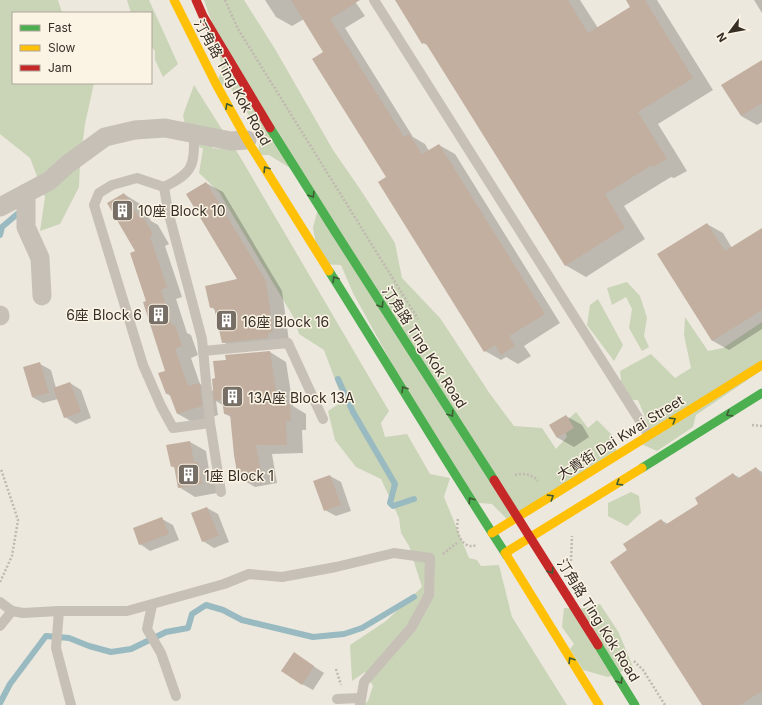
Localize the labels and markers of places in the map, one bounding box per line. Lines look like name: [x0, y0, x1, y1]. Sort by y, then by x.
building icon: 10座 Block 10: [110, 197, 136, 223]
place label: 10座 Block 10: [138, 202, 226, 219]
building icon: 6座 Block 6: [145, 301, 171, 327]
place label: 6座 Block 6: [66, 306, 142, 323]
building icon: 16座 Block 16: [214, 308, 240, 334]
place label: 16座 Block 16: [242, 313, 329, 330]
building icon: 13A座 Block 13A: [219, 384, 245, 410]
place label: 13A座 Block 13A: [248, 389, 355, 406]
building icon: 1座 Block 1: [175, 462, 201, 488]
place label: 1座 Block 1: [204, 467, 274, 484]

